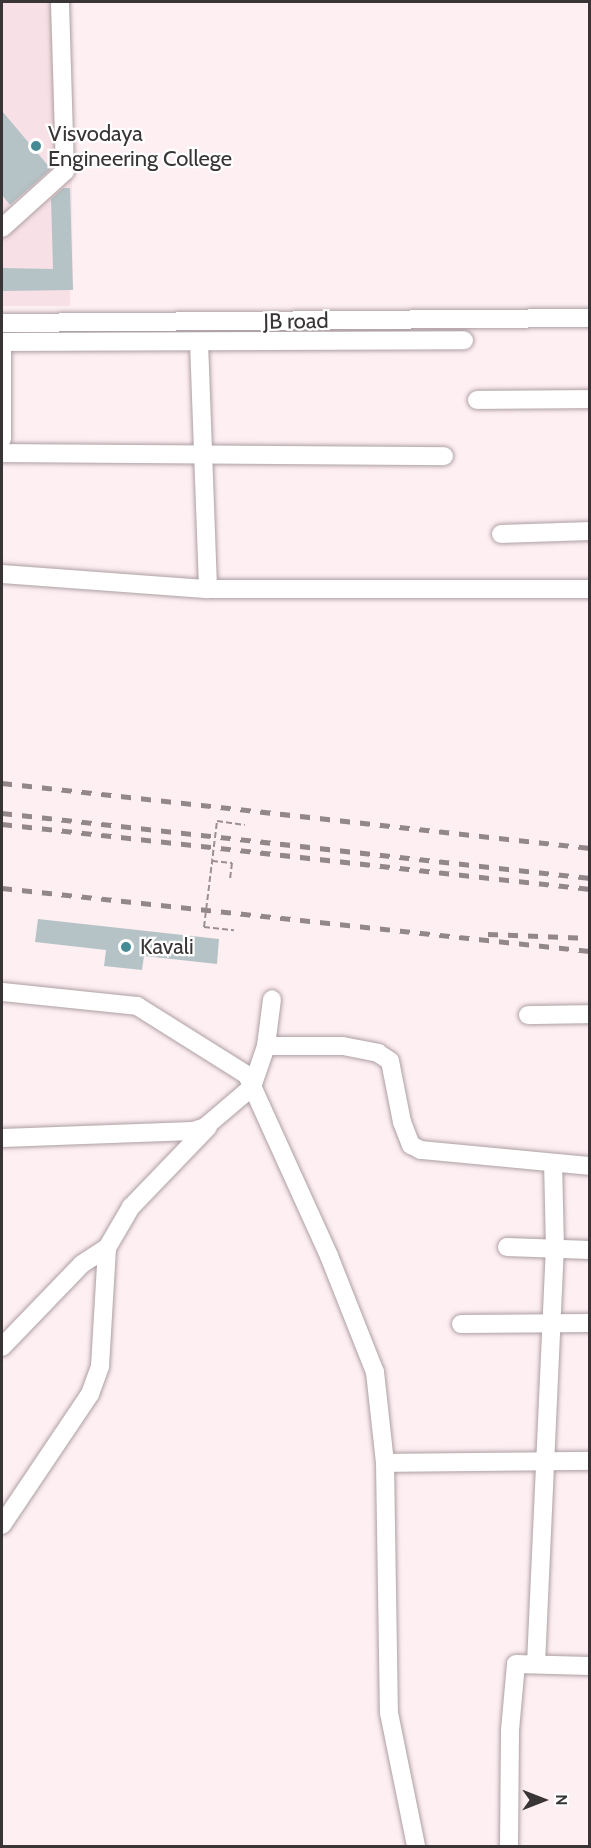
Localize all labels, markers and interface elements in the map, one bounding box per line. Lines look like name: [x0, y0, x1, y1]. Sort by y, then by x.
place label: Visvodaya Engineering College: [48, 120, 232, 172]
marker: Visvodaya Engineering College: [29, 139, 43, 153]
street label: JB road: [263, 307, 329, 335]
place label: Kavali: [140, 934, 194, 960]
marker: Kavali: [117, 938, 135, 956]
north arrow: [513, 1770, 573, 1830]
text: N: [552, 1794, 571, 1806]

